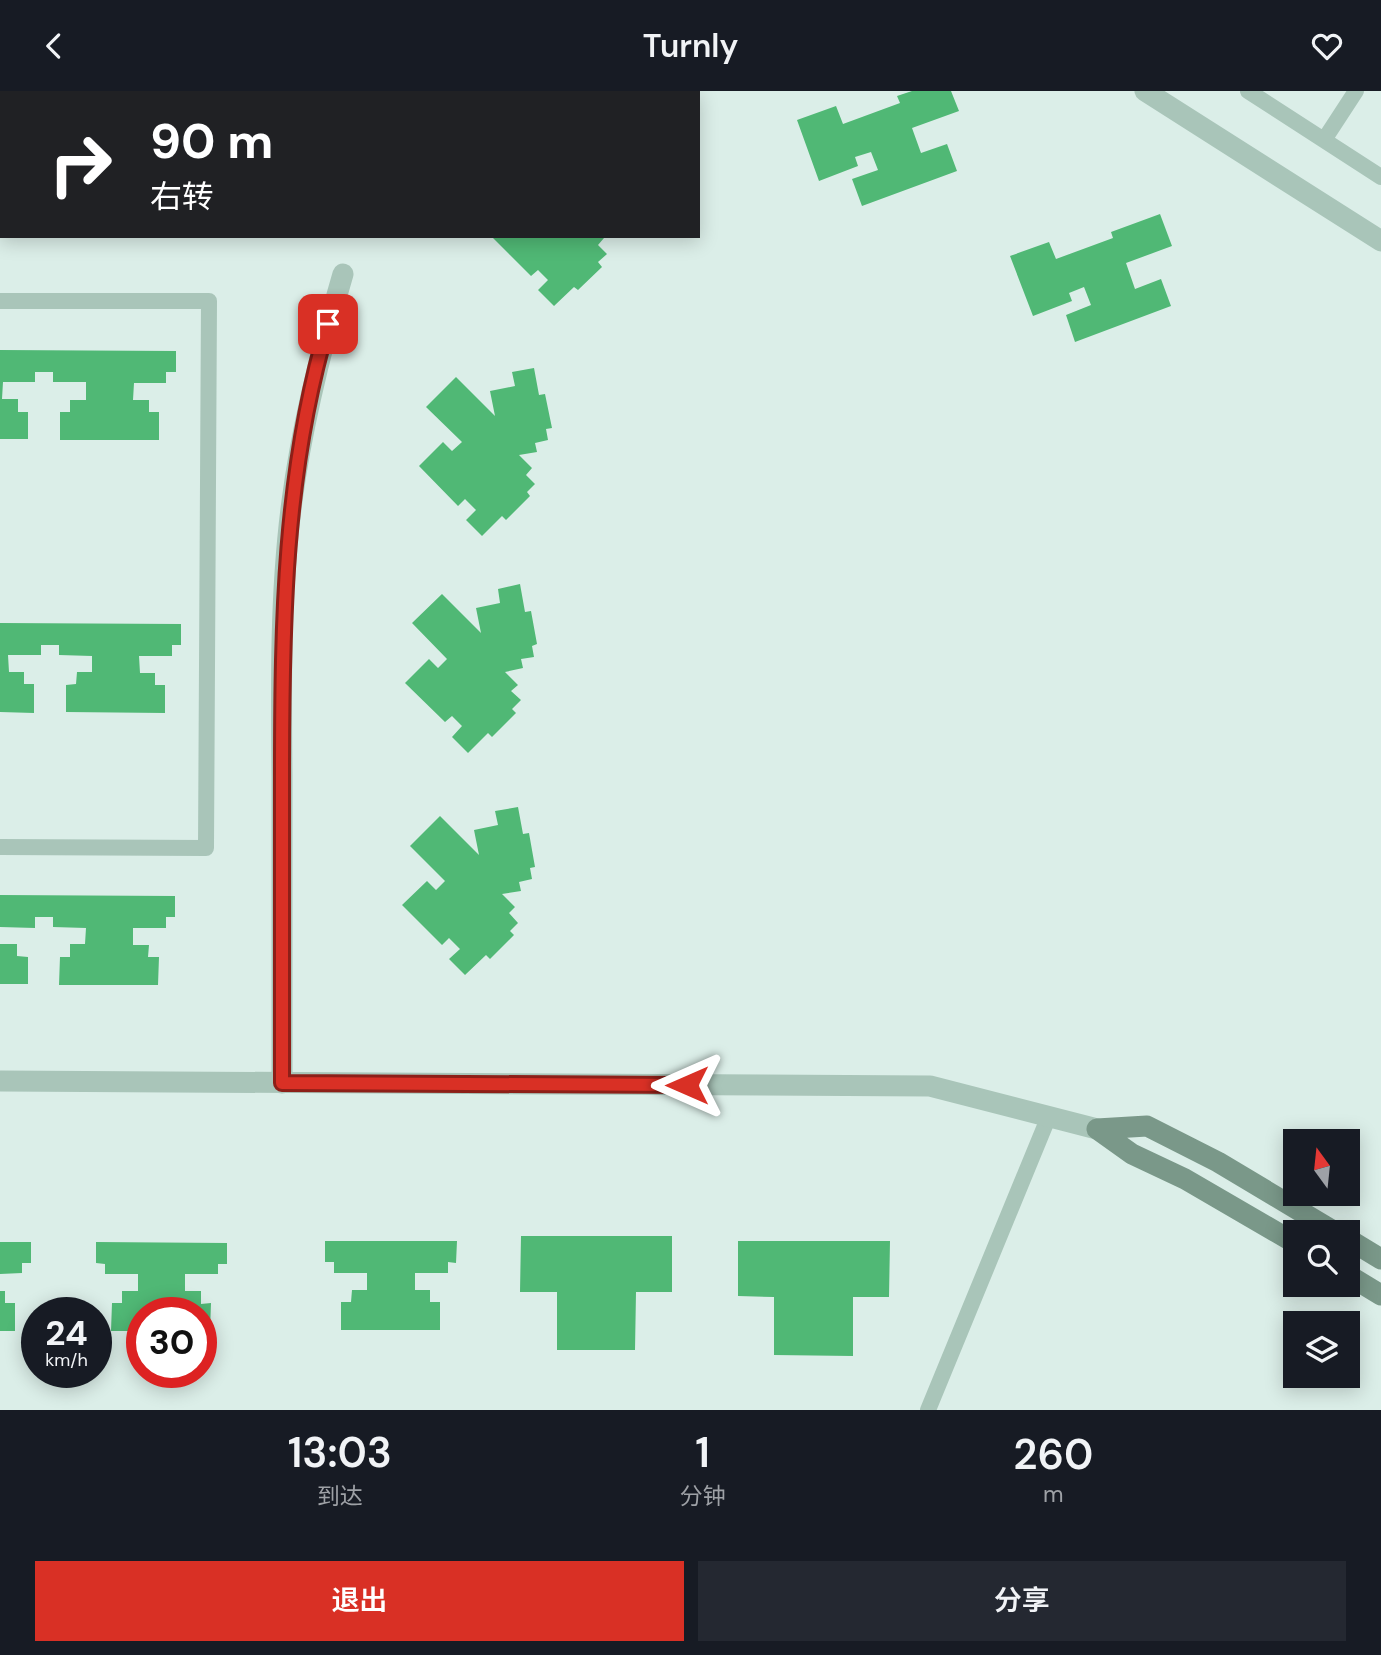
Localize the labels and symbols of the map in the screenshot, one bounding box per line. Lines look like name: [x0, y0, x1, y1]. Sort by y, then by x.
pin: [298, 294, 358, 354]
position arrow: [650, 1048, 724, 1122]
north arrow: [1283, 1129, 1360, 1206]
speed limit sign: 30: [126, 1297, 217, 1388]

